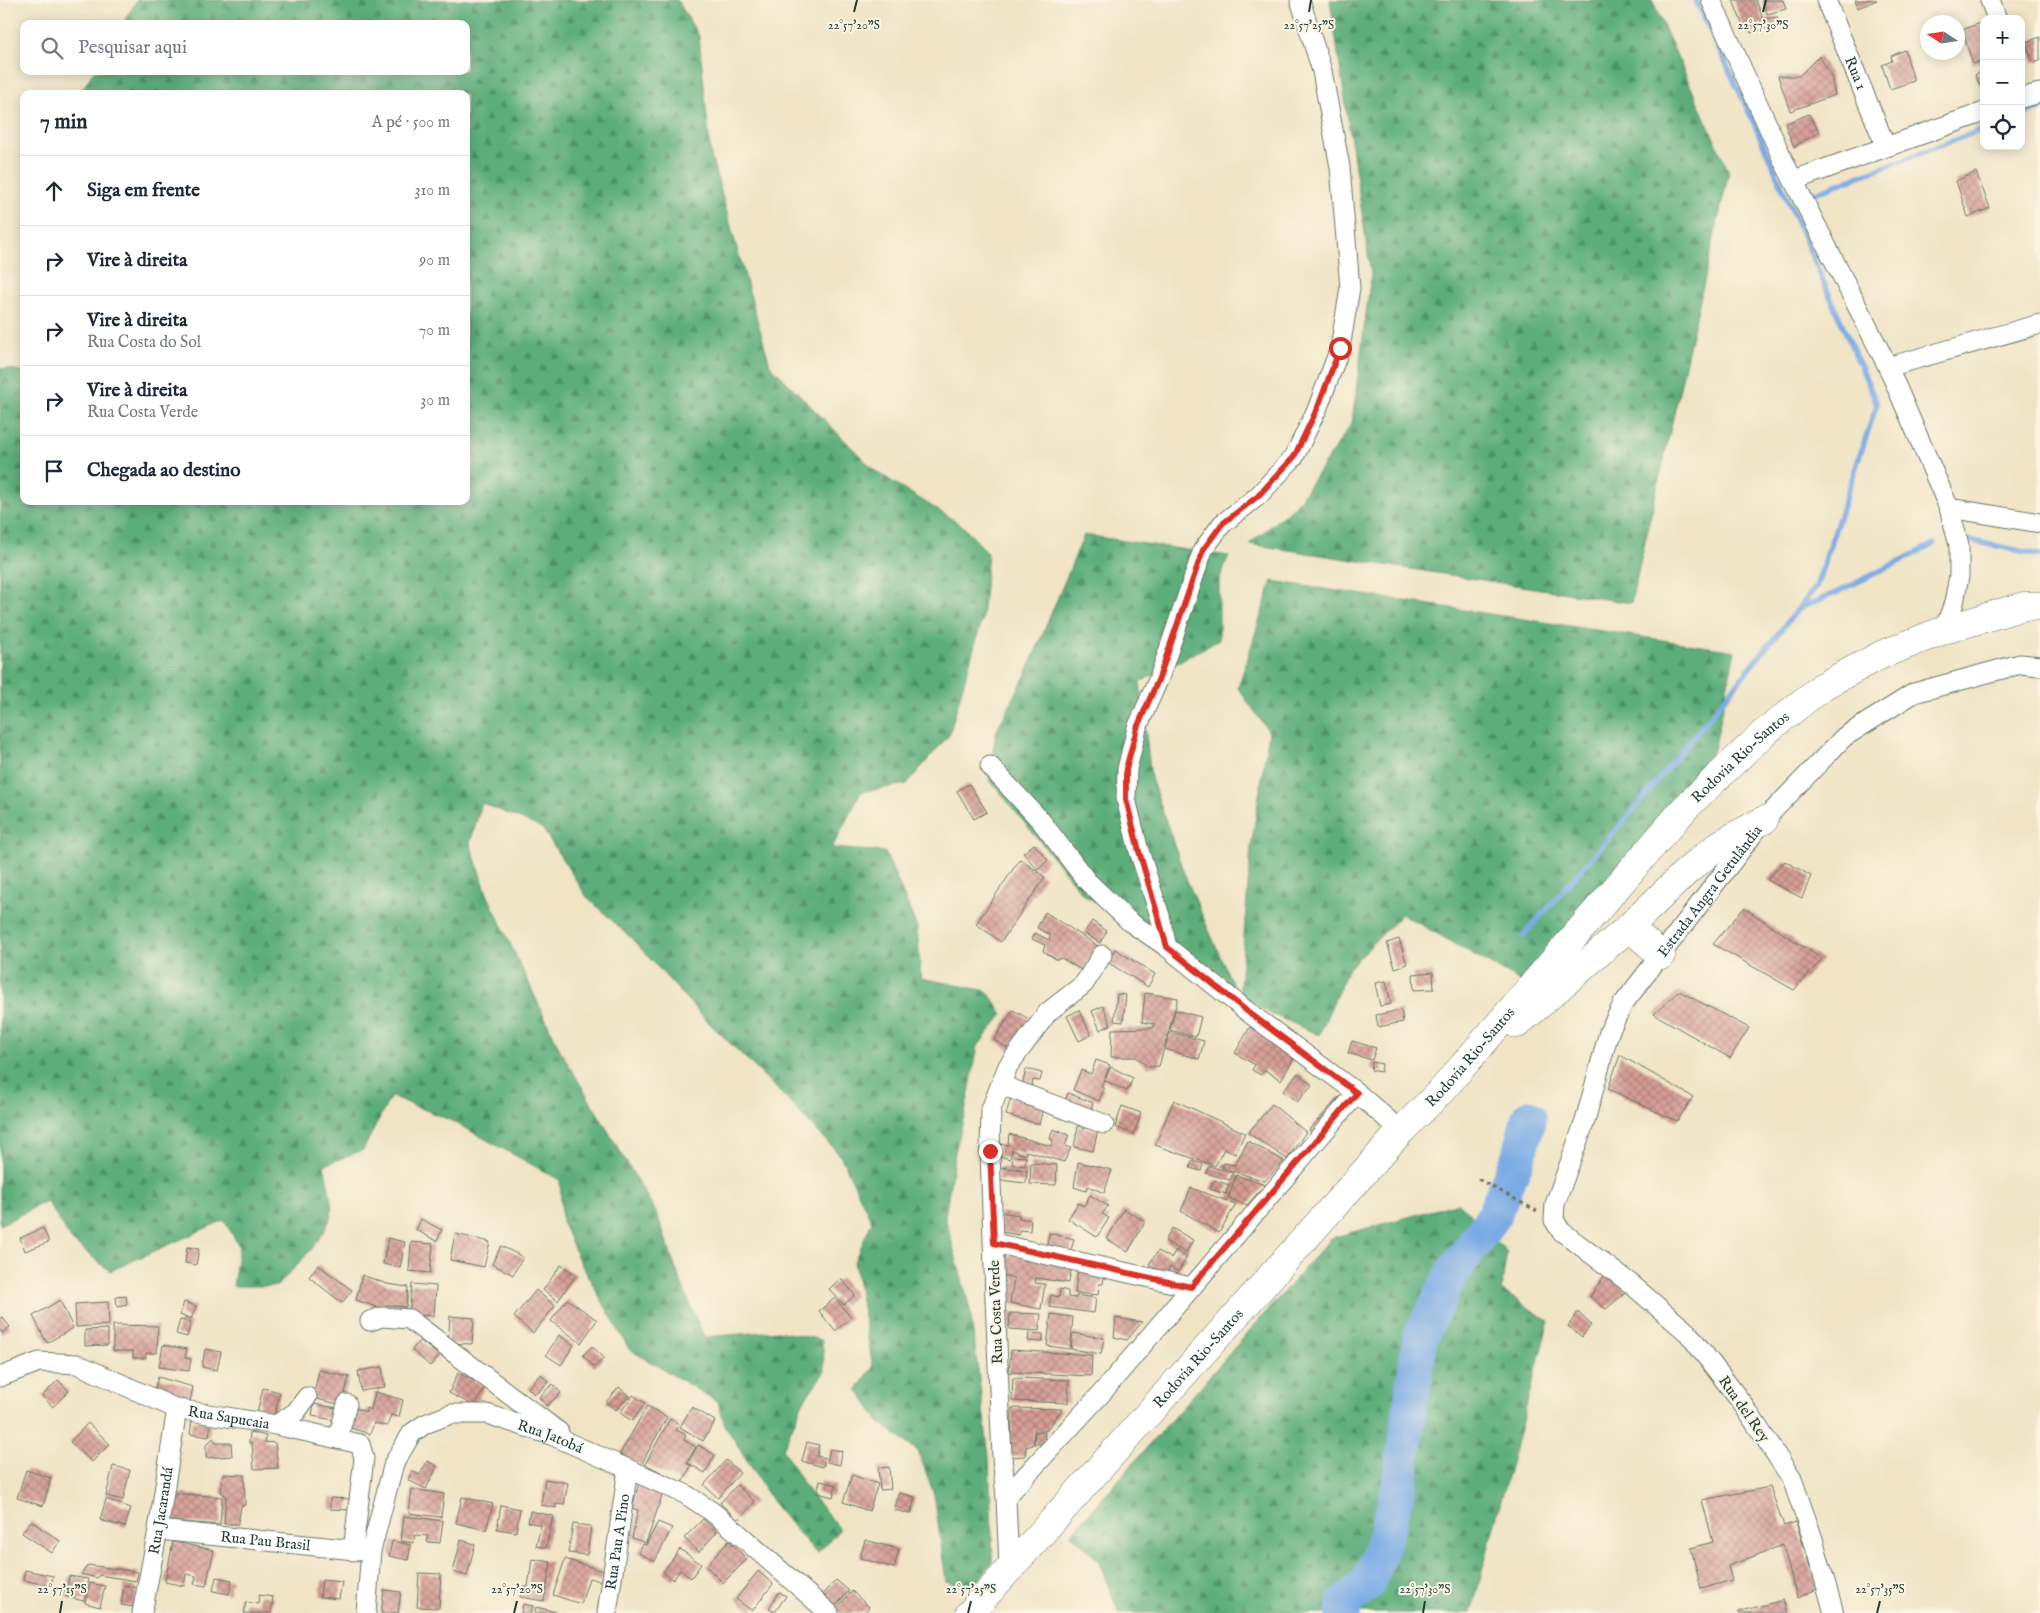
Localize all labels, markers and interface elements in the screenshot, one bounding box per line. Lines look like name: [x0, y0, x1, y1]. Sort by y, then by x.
north arrow: [1920, 15, 1965, 60]
map controls: [1980, 15, 2025, 150]
button: +: [1980, 15, 2025, 60]
text: 22°57'20"S: [828, 18, 880, 33]
text: 22°57'25"S: [1284, 18, 1334, 33]
text: 22°57'30"S: [1738, 18, 1788, 33]
search box: [20, 20, 470, 75]
icon: search: [38, 34, 66, 62]
text: Pesquisar aqui: [78, 36, 187, 60]
street label: Rua 1: [1841, 54, 1871, 93]
button: −: [1980, 60, 2025, 105]
button: locate: [1980, 105, 2025, 150]
text: 7 min: [40, 109, 87, 136]
text: A pé · 500 m: [372, 113, 450, 133]
icon: ahead: [40, 177, 68, 205]
text: Siga em frente: [87, 179, 200, 203]
text: 310 m: [414, 181, 450, 201]
icon: right: [40, 247, 68, 275]
text: Vire à direita: [87, 249, 187, 273]
text: 90 m: [419, 251, 450, 271]
text: Vire à direita: [87, 309, 187, 333]
icon: right: [40, 317, 68, 345]
text: 70 m: [419, 321, 450, 341]
text: Rua Costa do Sol: [87, 333, 201, 353]
route start: [1329, 337, 1352, 360]
text: Vire à direita: [87, 379, 187, 403]
icon: right: [40, 387, 68, 415]
text: 30 m: [420, 391, 450, 411]
text: Rua Costa Verde: [87, 403, 198, 423]
icon: arrive: [40, 457, 68, 485]
text: Chegada ao destino: [87, 459, 240, 483]
street label: Rodovia Rio-Santos: [1687, 707, 1793, 807]
street label: Estrada Angra Getulândia: [1653, 821, 1766, 961]
street label: Rodovia Rio-Santos: [1421, 1003, 1519, 1111]
route end: [979, 1140, 1002, 1163]
street label: Rua Costa Verde: [985, 1259, 1007, 1364]
street label: Rodovia Rio-Santos: [1149, 1304, 1247, 1412]
street label: Rua del Rey: [1714, 1372, 1774, 1446]
street label: Rua Sapucaia: [187, 1401, 272, 1433]
street label: Rua Jatobá: [515, 1415, 587, 1458]
street label: Rua Jacarandá: [144, 1465, 177, 1556]
street label: Rua Pau A Pino: [601, 1492, 634, 1591]
street label: Rua Pau Brasil: [220, 1527, 312, 1555]
text: 22°57'15"S: [37, 1582, 87, 1597]
text: 22°57'20"S: [491, 1582, 543, 1597]
text: 22°57'25"S: [946, 1582, 996, 1597]
text: 22°57'30"S: [1400, 1582, 1450, 1597]
text: 22°57'35"S: [1855, 1582, 1905, 1597]

